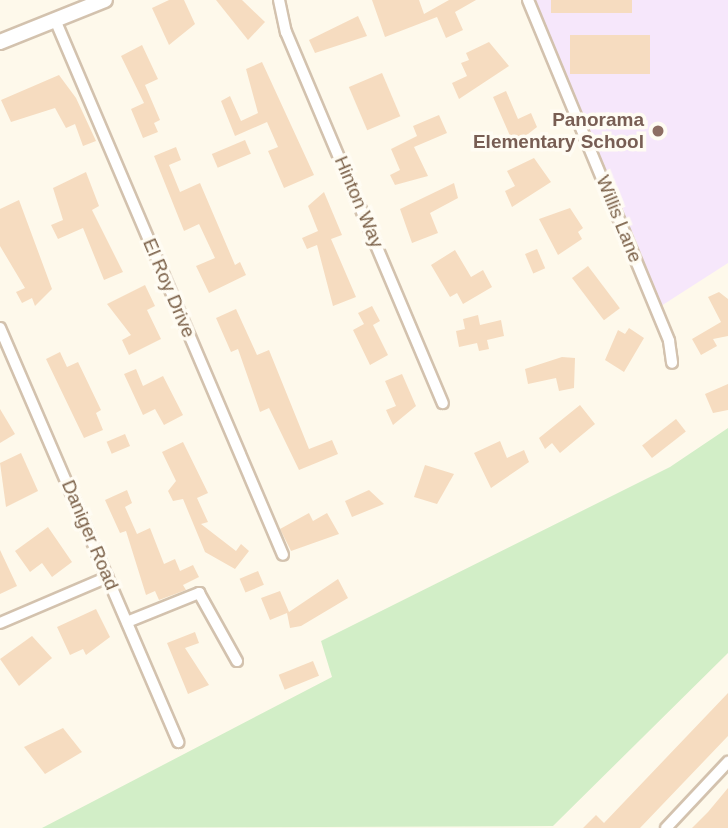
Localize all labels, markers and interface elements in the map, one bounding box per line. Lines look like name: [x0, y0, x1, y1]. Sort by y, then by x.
place label: Panorama Elementary School: [473, 109, 644, 153]
marker: Panorama Elementary School: [650, 123, 666, 139]
street label: Hinton Way: [329, 153, 389, 251]
street label: Willis Lane: [591, 172, 647, 266]
street label: El Roy Drive: [138, 235, 200, 341]
street label: Daniger Road: [57, 477, 123, 593]

